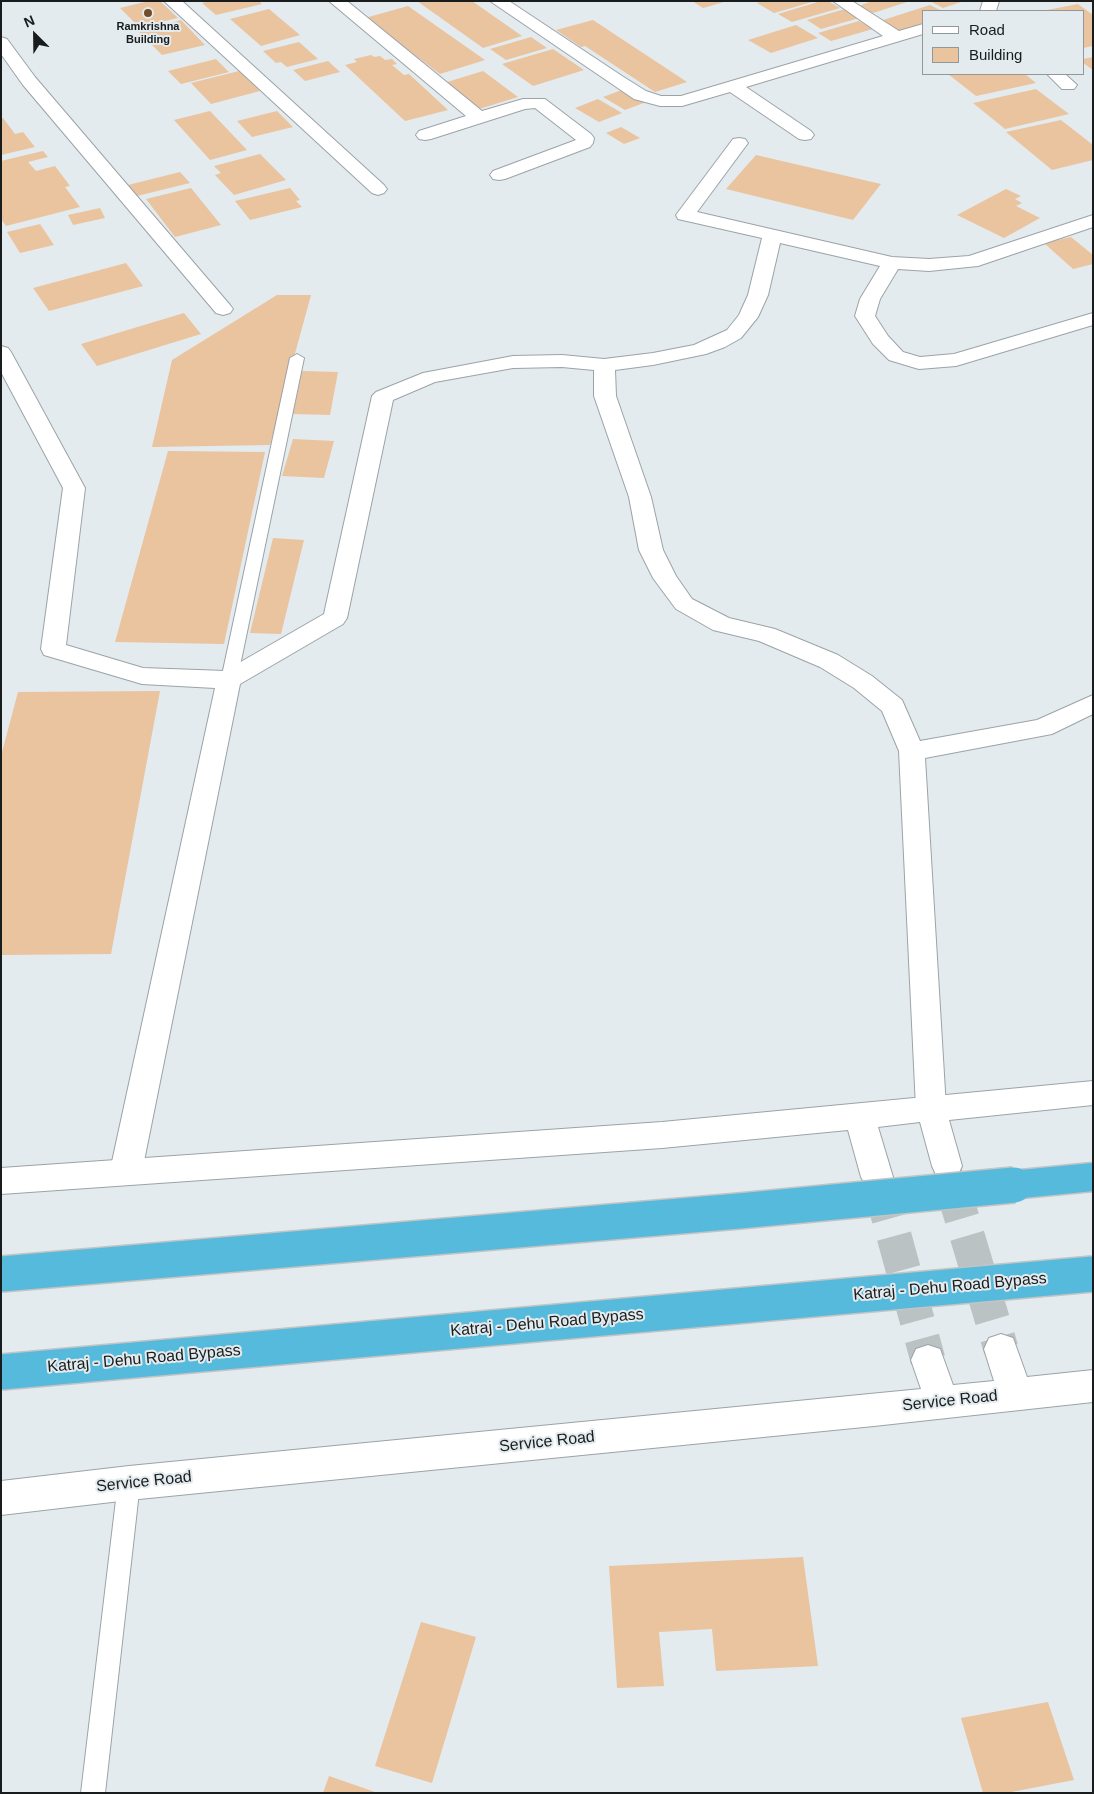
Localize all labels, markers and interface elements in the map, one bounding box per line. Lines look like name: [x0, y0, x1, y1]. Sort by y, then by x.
marker: Ramkrishna Building: [142, 7, 154, 19]
north arrow: [10, 10, 60, 60]
legend: [922, 10, 1084, 75]
text: N: [21, 12, 37, 31]
place label: Ramkrishna Building: [117, 20, 179, 46]
text: Road: [969, 21, 1005, 38]
text: Building: [969, 46, 1022, 63]
street label: Katraj - Dehu Road Bypass: [853, 1269, 1047, 1305]
street label: Katraj - Dehu Road Bypass: [450, 1305, 644, 1341]
street label: Katraj - Dehu Road Bypass: [47, 1341, 241, 1377]
street label: Service Road: [901, 1386, 999, 1416]
street label: Service Road: [498, 1427, 596, 1457]
street label: Service Road: [95, 1467, 193, 1497]

